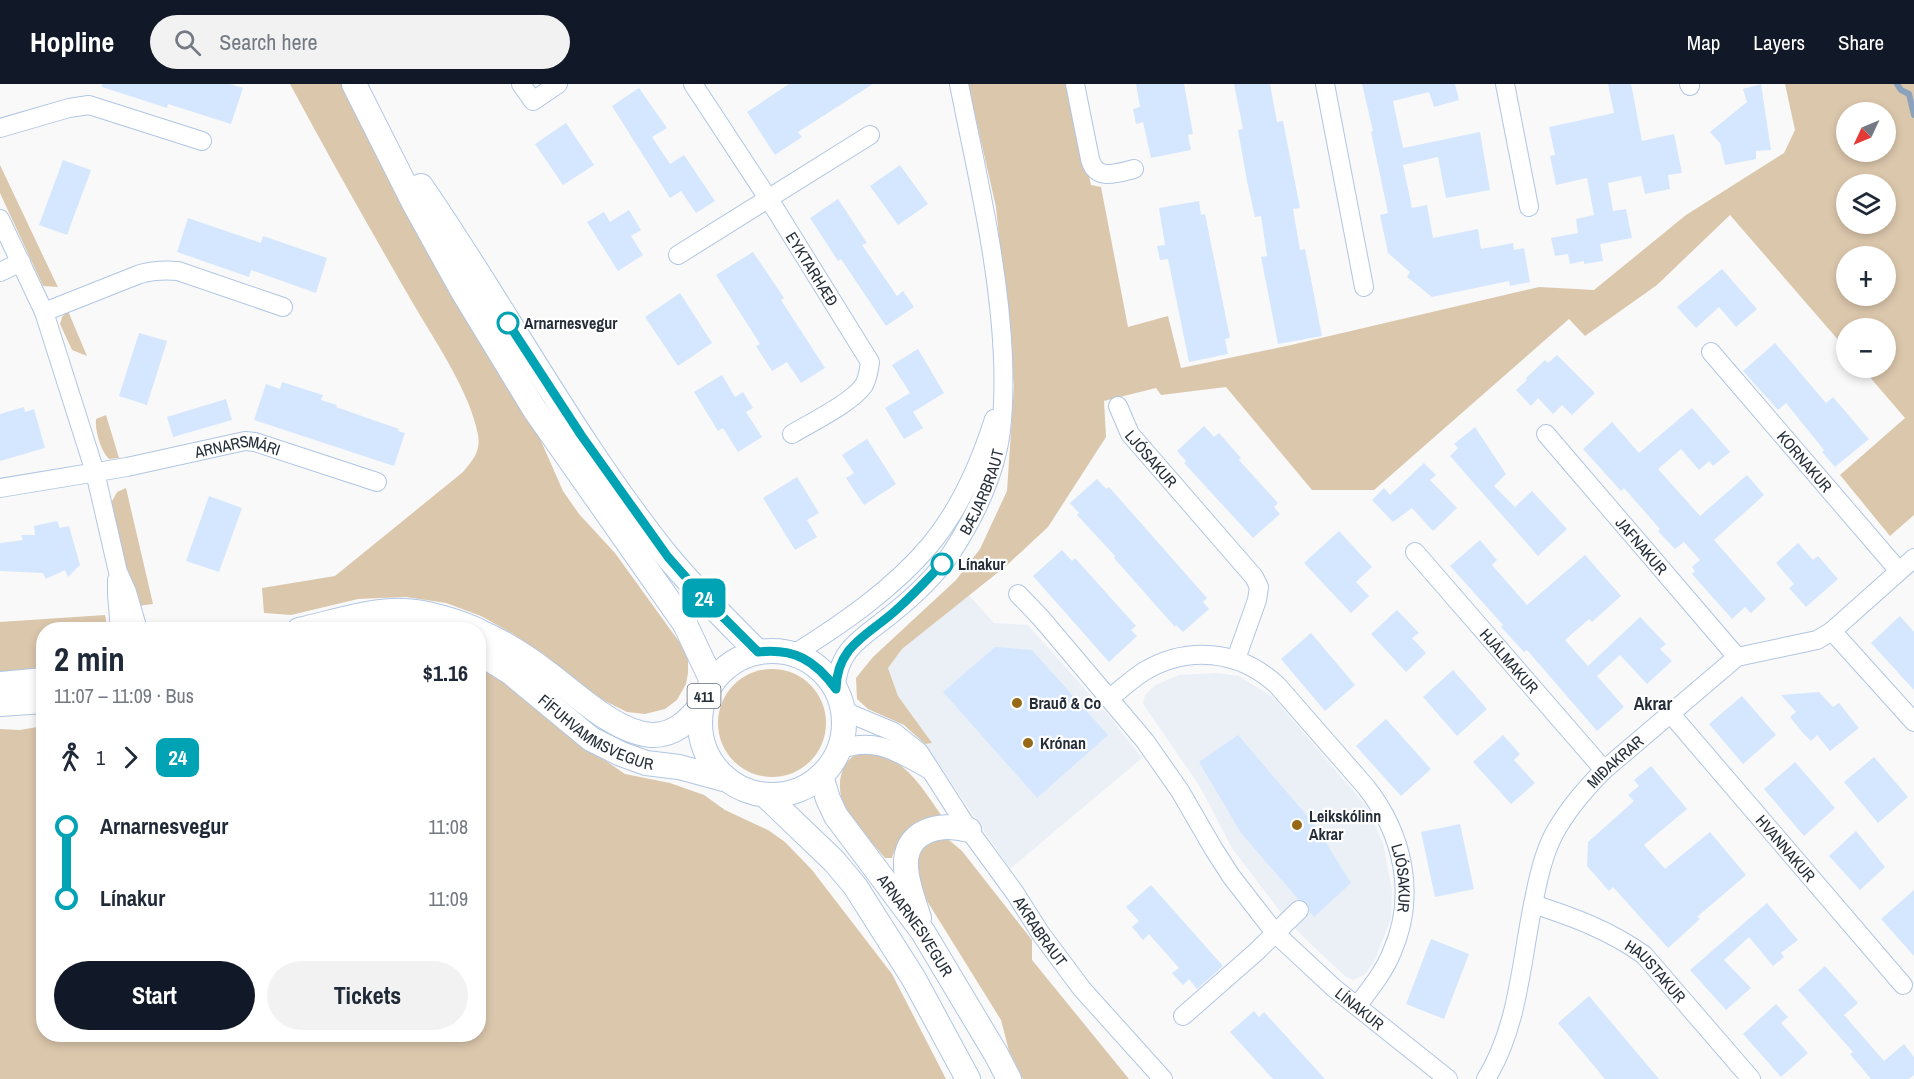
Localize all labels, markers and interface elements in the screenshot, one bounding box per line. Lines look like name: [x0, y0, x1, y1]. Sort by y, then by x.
search box: [150, 15, 570, 69]
text: Hopline: [30, 23, 114, 61]
icon: search: [171, 26, 204, 59]
text: Search here: [219, 27, 317, 57]
text: Map: [1687, 28, 1720, 57]
text: Layers: [1753, 28, 1805, 57]
text: Share: [1838, 28, 1884, 57]
north arrow: [1836, 102, 1896, 162]
map controls: [1836, 102, 1896, 378]
button: layers: [1836, 174, 1896, 234]
street label: EYKTARHÆÐ: [781, 227, 844, 310]
button: +: [1836, 246, 1896, 306]
marker: Arnarnesvegur: [497, 312, 519, 334]
place label: Arnarnesvegur: [524, 312, 618, 334]
button: −: [1836, 318, 1896, 378]
street label: LJÓSAKUR: [1120, 425, 1183, 492]
street label: KORNAKUR: [1772, 426, 1838, 497]
street label: ARNARSMÁRI: [192, 429, 283, 463]
street label: BÆJARBRAUT: [954, 447, 1009, 539]
street label: JAFNAKUR: [1611, 512, 1673, 580]
marker: Línakur: [931, 553, 953, 575]
place label: Línakur: [958, 553, 1006, 575]
line badge: 24: [677, 578, 731, 618]
text: 24: [694, 584, 714, 613]
street label: HJÁLMAKUR: [1475, 624, 1544, 698]
text: 2 min: [54, 637, 125, 681]
text: $1.16: [423, 658, 468, 688]
text: 11:07 – 11:09 · Bus: [54, 682, 194, 709]
road number: 411: [688, 684, 720, 708]
street label: FÍFUHVAMMSVEGUR: [534, 689, 655, 775]
district label: Akrar: [1634, 691, 1673, 716]
place label: Brauð & Co: [1029, 692, 1101, 714]
marker: Brauð & Co: [1010, 696, 1024, 710]
street label: MIÐAKRAR: [1582, 730, 1648, 793]
place label: Krónan: [1040, 732, 1086, 754]
marker: Krónan: [1021, 736, 1035, 750]
icon: walk: [54, 741, 87, 774]
icon: forward: [114, 741, 147, 774]
text: 24: [168, 743, 187, 772]
text: 1: [96, 744, 105, 771]
place label: Leikskólinn Akrar: [1309, 805, 1381, 845]
street label: HVANNAKUR: [1751, 810, 1821, 887]
text: Arnarnesvegur: [100, 811, 228, 841]
text: 11:08: [428, 813, 468, 840]
marker: Leikskólinn Akrar: [1290, 818, 1304, 832]
street label: LJÓSAKUR: [1386, 841, 1416, 914]
street label: ARNARNESVEGUR: [872, 869, 958, 981]
text: Línakur: [100, 883, 165, 913]
text: 11:09: [428, 885, 468, 912]
street label: AKRABRAUT: [1008, 891, 1072, 971]
street label: HAUSTAKUR: [1621, 934, 1691, 1008]
button: Start: [54, 961, 255, 1030]
button: Tickets: [267, 961, 468, 1030]
street label: LÍNAKUR: [1331, 982, 1389, 1035]

